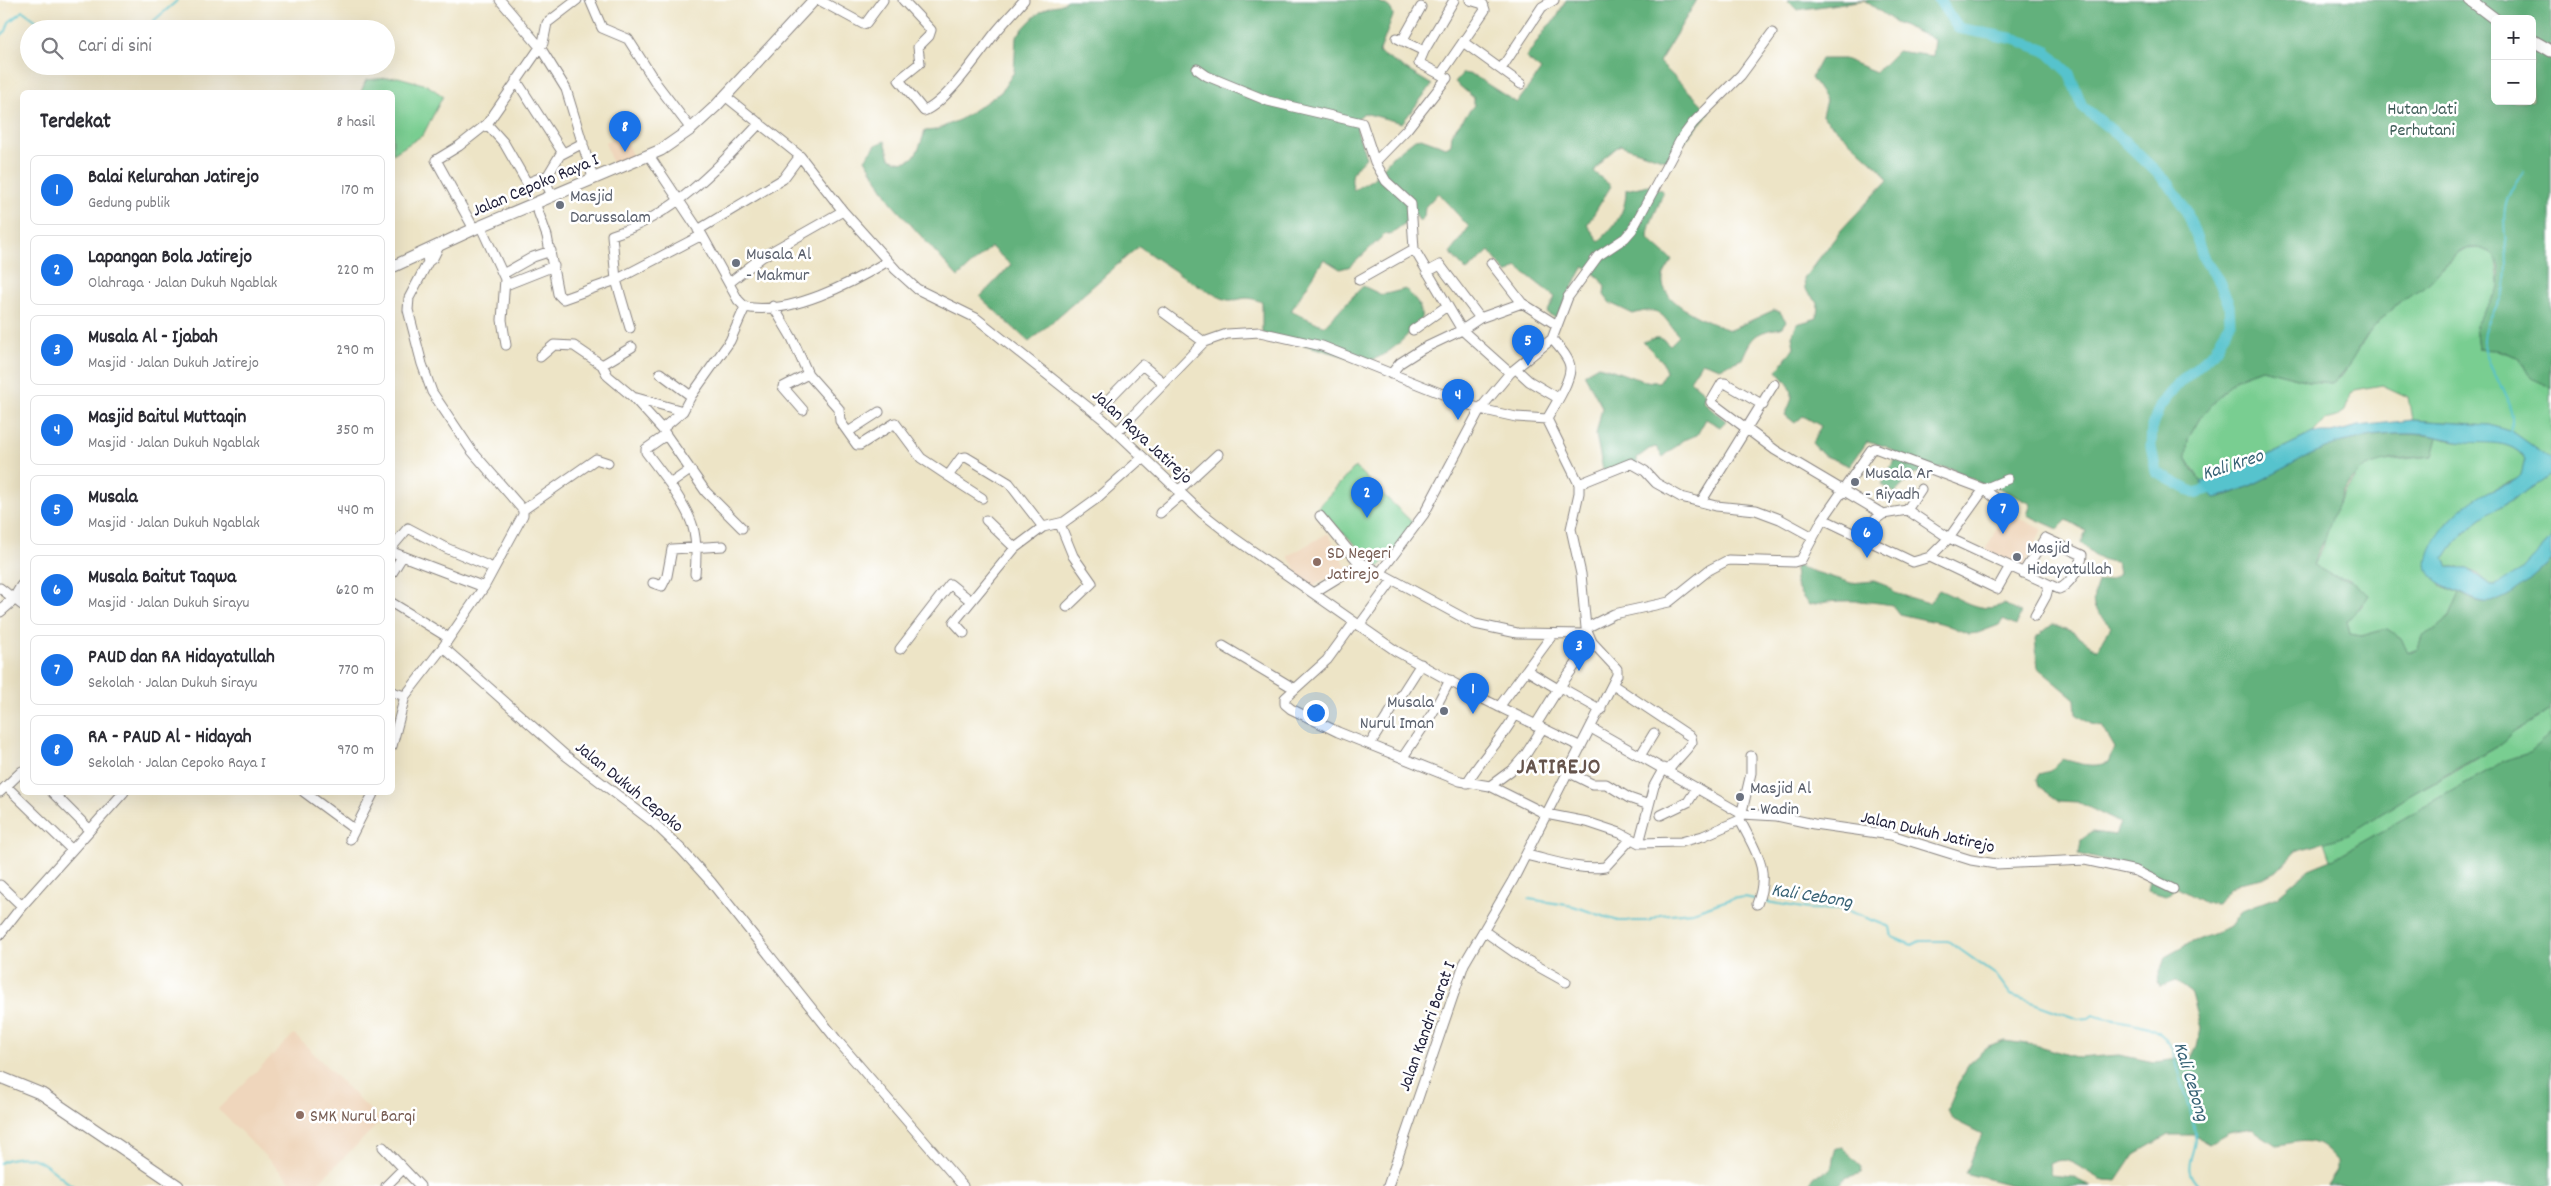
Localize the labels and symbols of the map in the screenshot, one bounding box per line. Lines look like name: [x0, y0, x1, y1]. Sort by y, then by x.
park label: Hutan Jati Perhutani: [2387, 98, 2457, 144]
pin: 8: [609, 111, 641, 152]
street label: Jalan Cepoko Raya I: [469, 148, 604, 224]
place label: Masjid Darussalam: [570, 185, 651, 231]
marker: Masjid Darussalam: [554, 199, 566, 211]
place label: Musala Al - Makmur: [746, 243, 812, 289]
marker: Musala Al - Makmur: [730, 257, 742, 269]
pin: 5: [1512, 325, 1544, 366]
pin: 4: [1442, 379, 1474, 420]
street label: Jalan Raya Jatirejo: [1085, 385, 1197, 491]
water label: Kali Kreo: [2199, 443, 2269, 489]
place label: Musala Ar - Riyadh: [1865, 462, 1933, 508]
marker: Musala Ar - Riyadh: [1849, 476, 1861, 488]
pin: 2: [1351, 477, 1383, 518]
pin: 7: [1987, 493, 2019, 534]
pin: 6: [1851, 517, 1883, 558]
place label: Masjid Hidayatullah: [2027, 537, 2112, 583]
place label: SD Negeri Jatirejo: [1327, 542, 1391, 588]
marker: Masjid Hidayatullah: [2011, 551, 2023, 563]
marker: SD Negeri Jatirejo: [1311, 556, 1323, 568]
pin: 3: [1563, 630, 1595, 671]
pin: 1: [1457, 673, 1489, 714]
place label: Musala Nurul Iman: [1360, 691, 1435, 737]
your location: [1303, 700, 1329, 726]
marker: Musala Nurul Iman: [1438, 705, 1450, 717]
street label: Jalan Dukuh Cepoko: [569, 736, 688, 840]
district label: JATIREJO: [1517, 753, 1601, 784]
place label: Masjid Al - Wadin: [1750, 777, 1812, 823]
marker: Masjid Al - Wadin: [1734, 791, 1746, 803]
street label: Jalan Dukuh Jatirejo: [1858, 806, 1997, 861]
water label: Kali Cebong: [1769, 878, 1855, 917]
street label: Jalan Kandri Barat I: [1393, 958, 1464, 1095]
water label: Kali Cebong: [2165, 1039, 2215, 1126]
place label: SMK Nurul Barqi: [310, 1105, 415, 1130]
marker: SMK Nurul Barqi: [294, 1109, 306, 1121]

